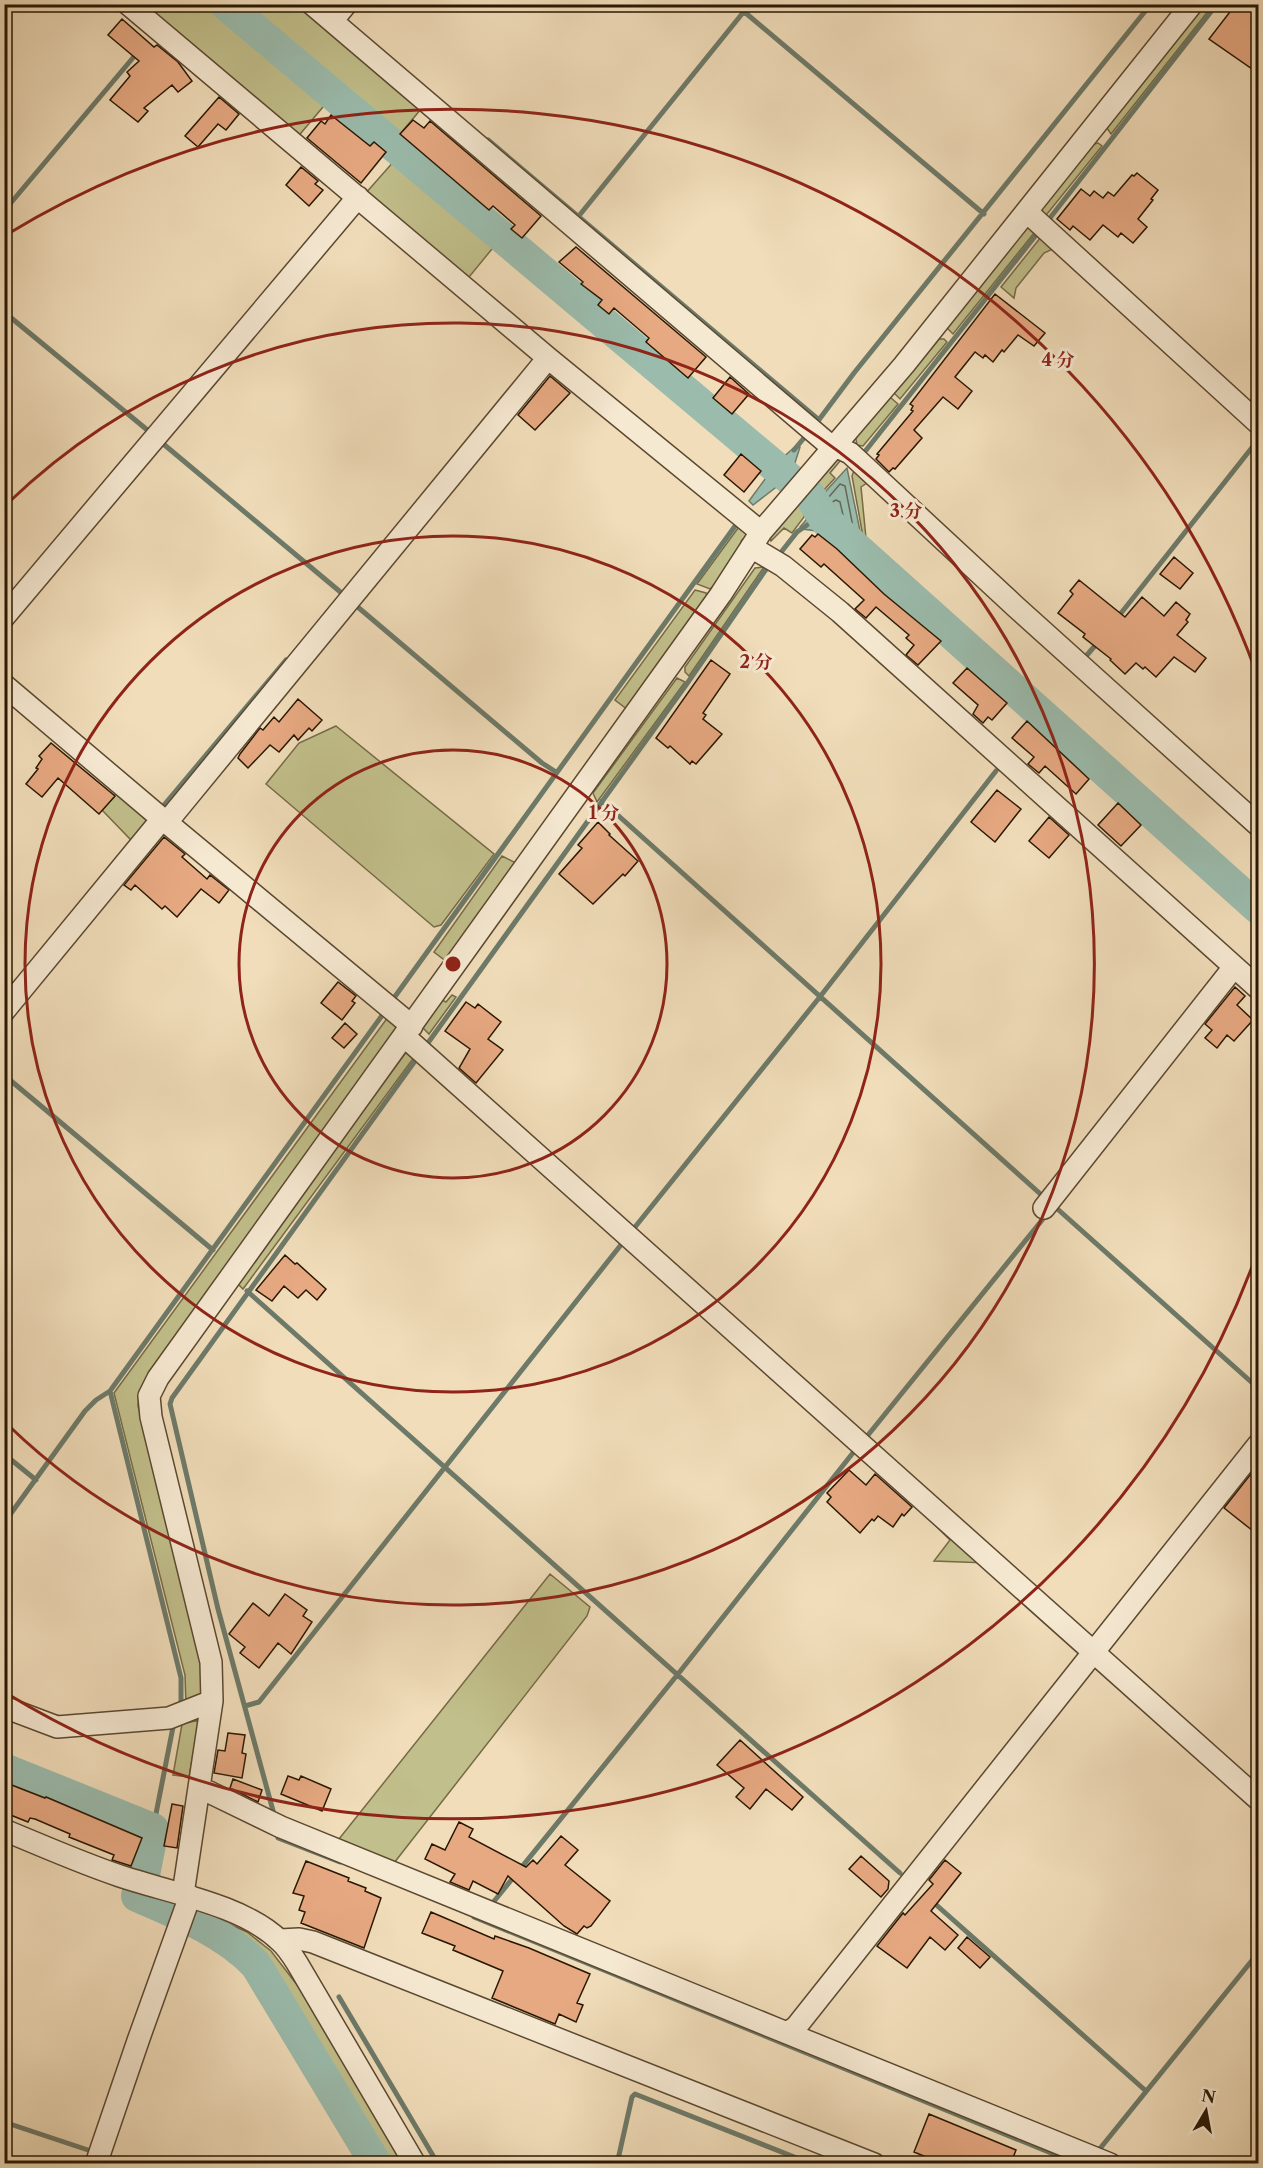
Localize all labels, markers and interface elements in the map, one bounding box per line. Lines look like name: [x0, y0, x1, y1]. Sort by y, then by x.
text: 4 分: [1041, 349, 1075, 371]
text: 3 分: [890, 500, 922, 522]
text: 2 分: [739, 651, 773, 673]
text: 1 分: [589, 802, 619, 824]
centre of rings: [443, 954, 463, 974]
north arrow: [1176, 2081, 1236, 2141]
text: N: [1200, 2085, 1217, 2107]

